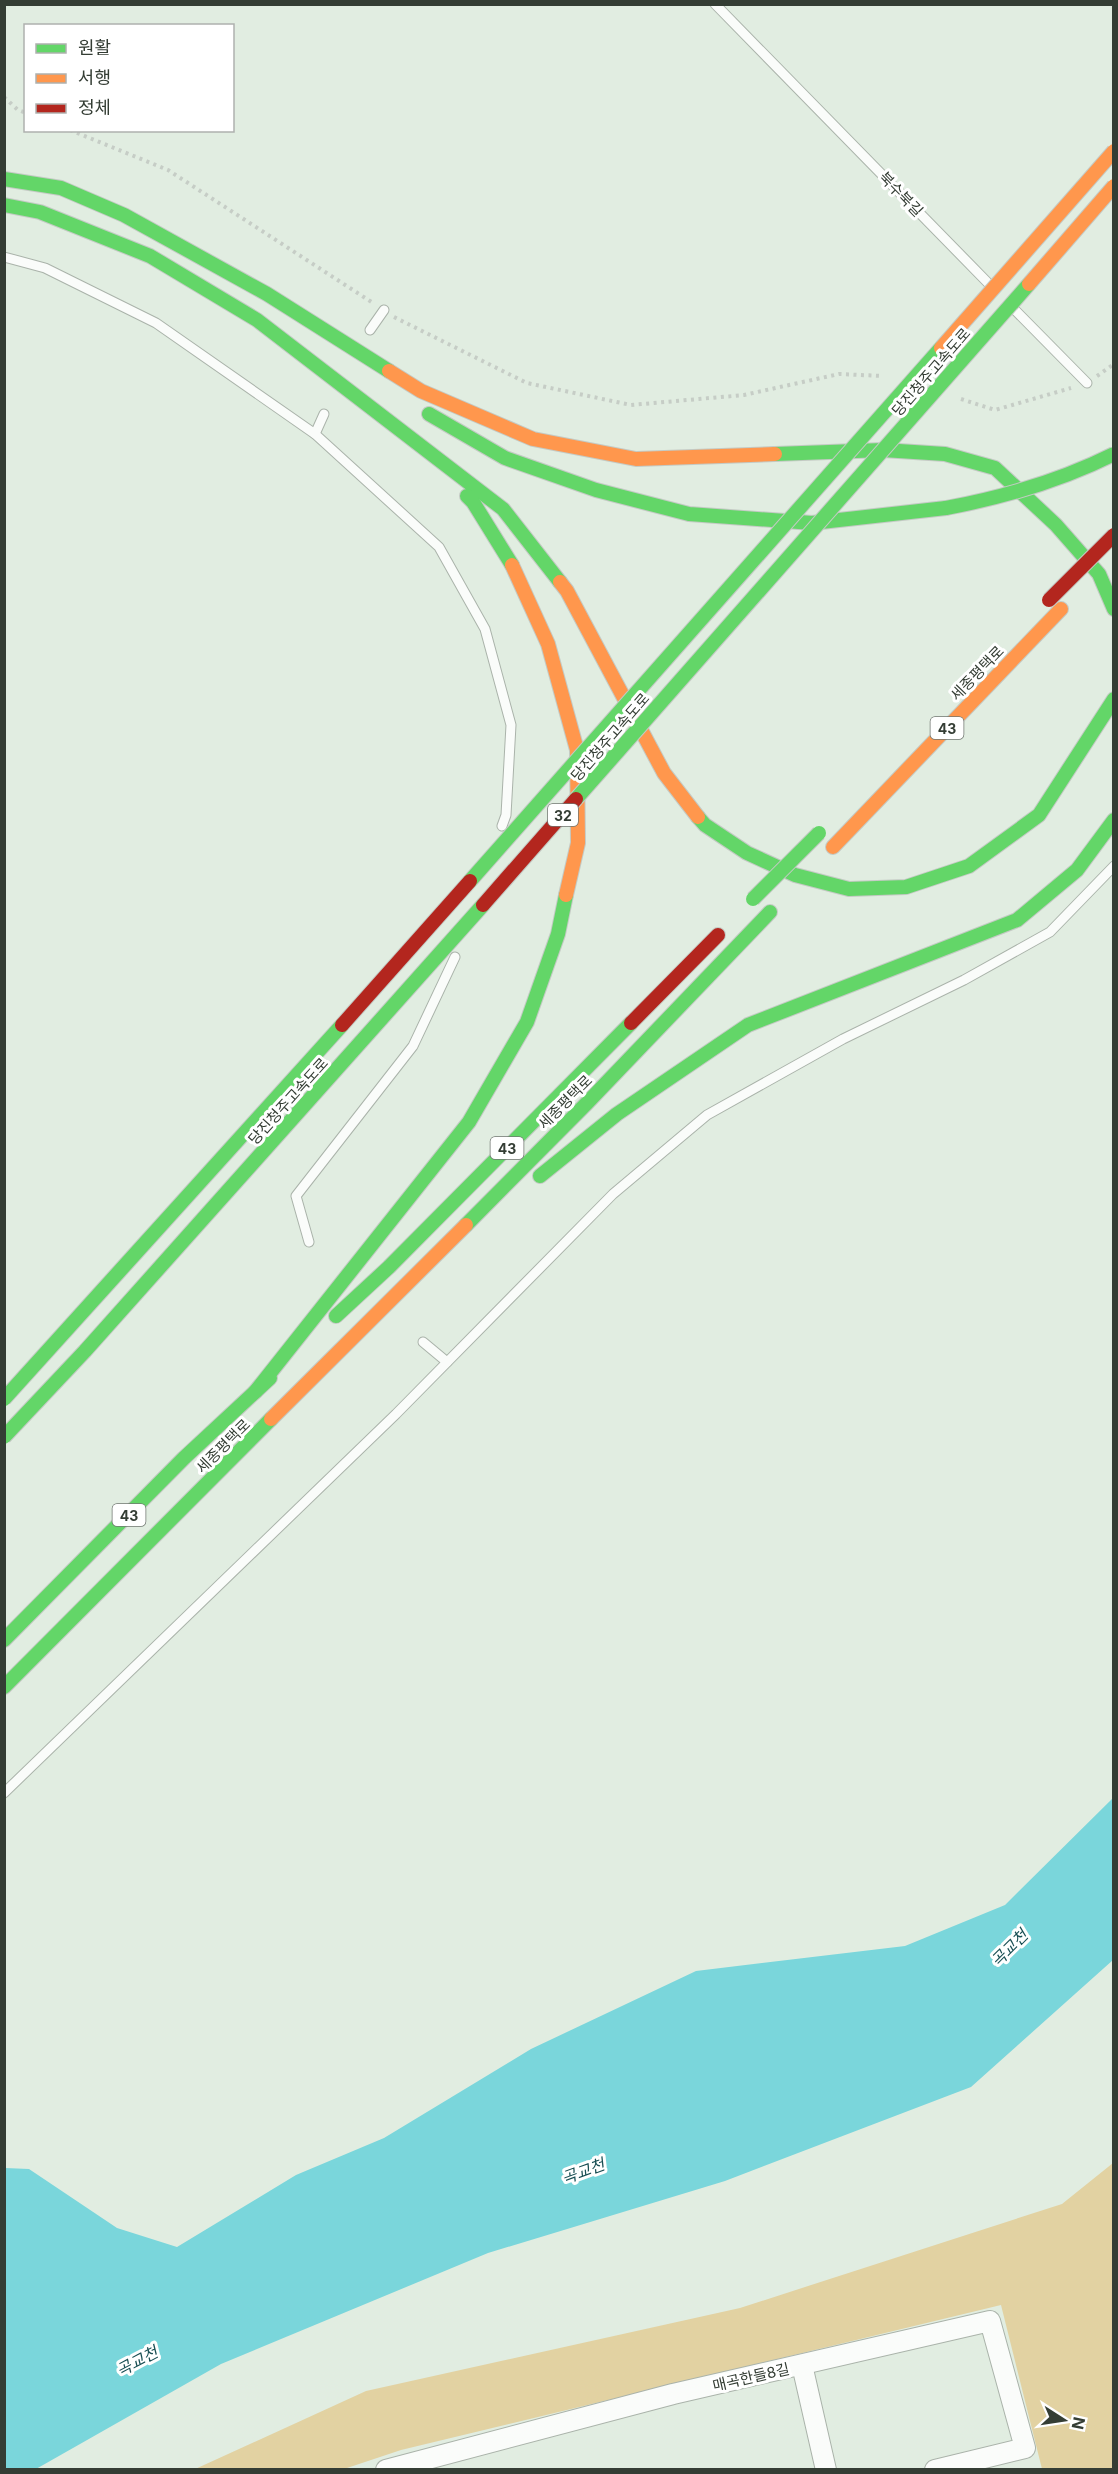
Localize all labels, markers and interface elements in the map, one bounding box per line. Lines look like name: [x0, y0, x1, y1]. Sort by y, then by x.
legend: [24, 24, 234, 132]
text: 원활: [78, 37, 111, 58]
text: 서행: [78, 67, 111, 88]
text: 정체: [78, 97, 111, 118]
street label: 북수북길: [875, 168, 927, 220]
street label: 당진청주고속도로: [888, 324, 974, 420]
street label: 세종평택로: [946, 642, 1008, 704]
street label: 당진청주고속도로: [567, 689, 653, 785]
road number: 43: [930, 717, 964, 739]
road number: 32: [548, 804, 578, 826]
street label: 당진청주고속도로: [244, 1054, 332, 1148]
street label: 세종평택로: [534, 1071, 596, 1133]
road number: 43: [490, 1137, 524, 1159]
street label: 세종평택로: [192, 1415, 254, 1477]
road number: 43: [112, 1504, 146, 1526]
water label: 곡교천: [986, 1924, 1033, 1971]
water label: 곡교천: [559, 2153, 609, 2188]
water label: 곡교천: [113, 2341, 163, 2380]
street label: 매곡한들8길: [711, 2359, 791, 2395]
north arrow: [1034, 2390, 1094, 2450]
text: N: [1068, 2415, 1090, 2431]

